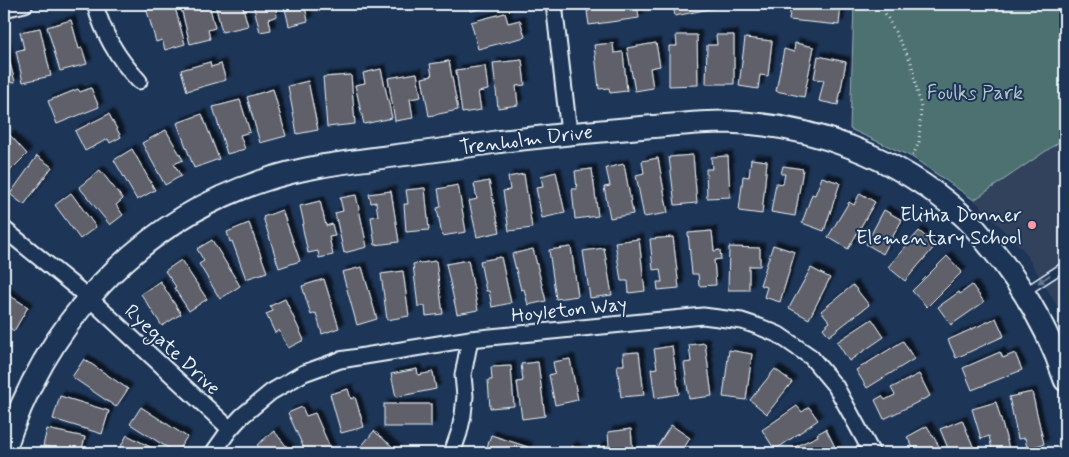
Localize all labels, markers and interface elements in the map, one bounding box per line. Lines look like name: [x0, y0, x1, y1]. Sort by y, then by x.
park label: Foulks Park: [927, 80, 1023, 107]
street label: Trenholm Drive: [458, 119, 594, 162]
place label: Elitha Donner Elementary School: [856, 202, 1022, 252]
marker: Elitha Donner Elementary School: [1026, 219, 1038, 231]
one-way arrow: [1038, 275, 1051, 284]
street label: Hoyleton Way: [510, 291, 628, 330]
street label: Ryegate Drive: [117, 299, 226, 402]

